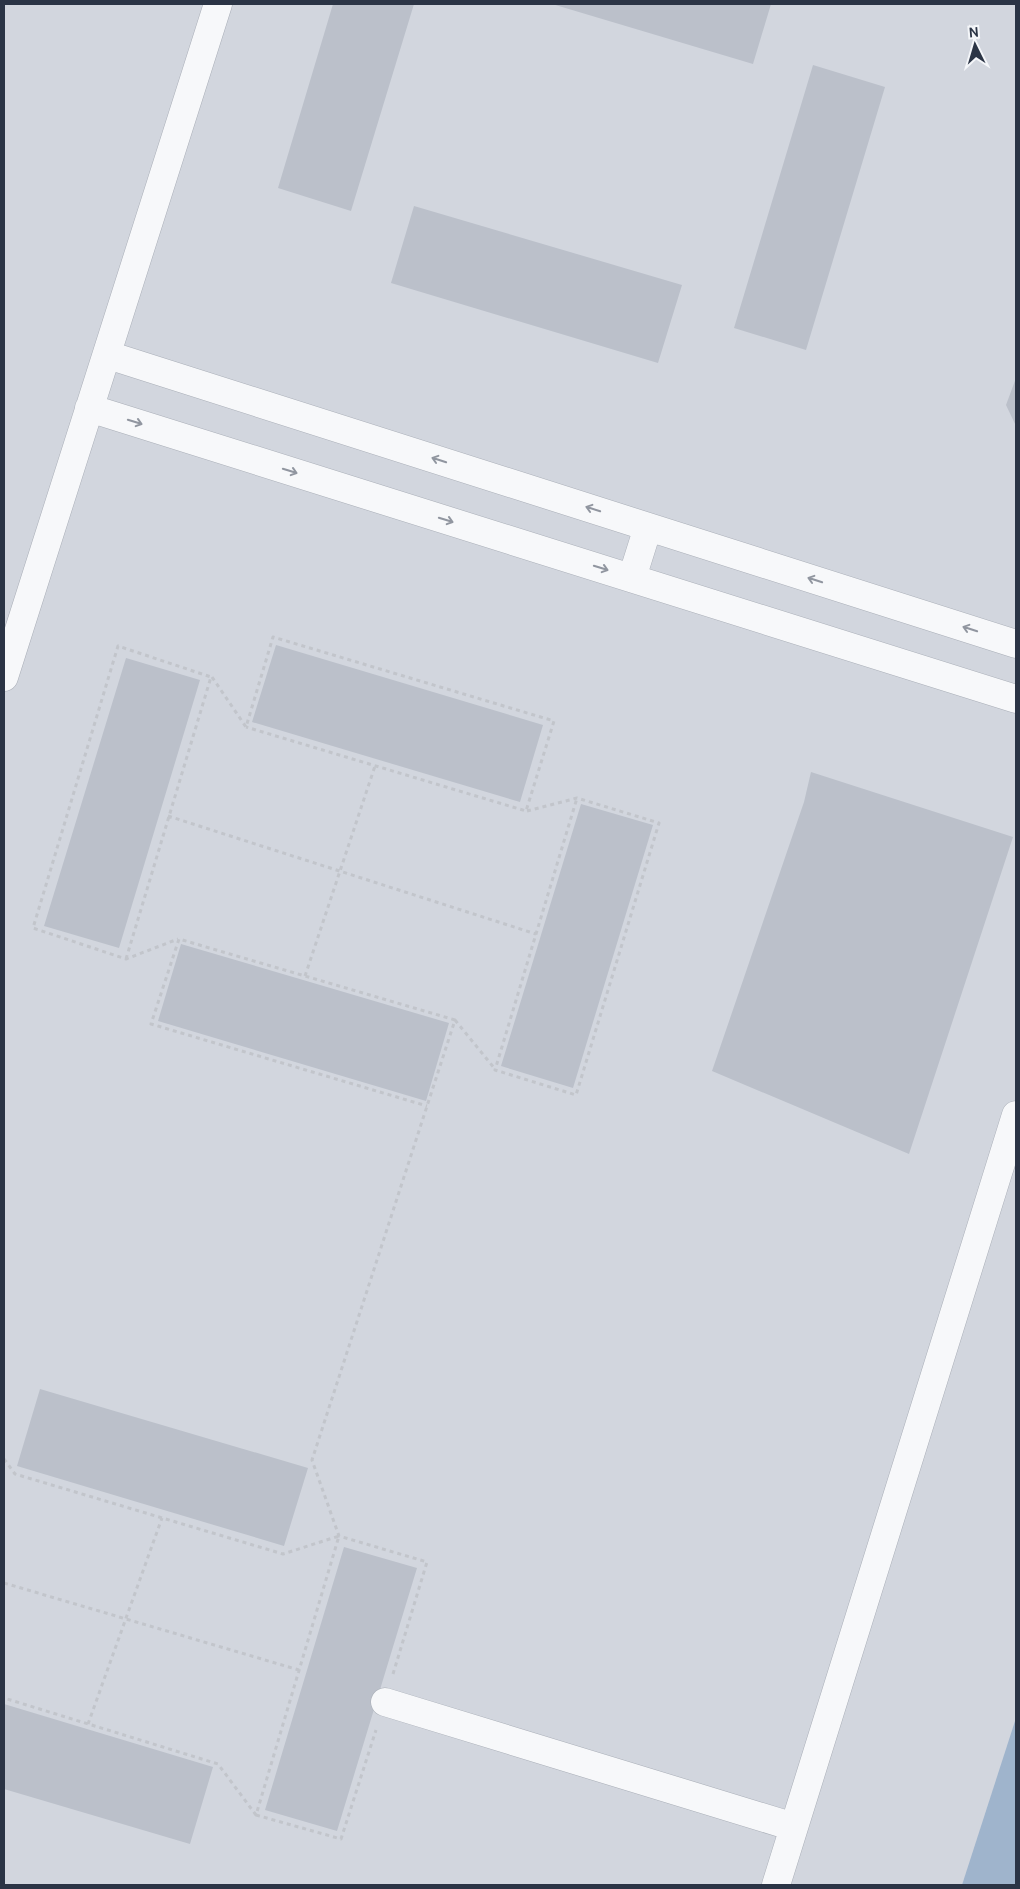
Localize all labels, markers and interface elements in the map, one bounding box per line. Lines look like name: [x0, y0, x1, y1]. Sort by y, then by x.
north arrow: [950, 20, 1000, 70]
text: N: [968, 23, 980, 41]
one-way arrow: [127, 418, 143, 428]
one-way arrow: [431, 455, 447, 464]
one-way arrow: [282, 467, 298, 476]
one-way arrow: [586, 504, 602, 514]
one-way arrow: [437, 515, 453, 525]
one-way arrow: [592, 564, 608, 574]
one-way arrow: [808, 575, 823, 584]
one-way arrow: [962, 624, 978, 634]

